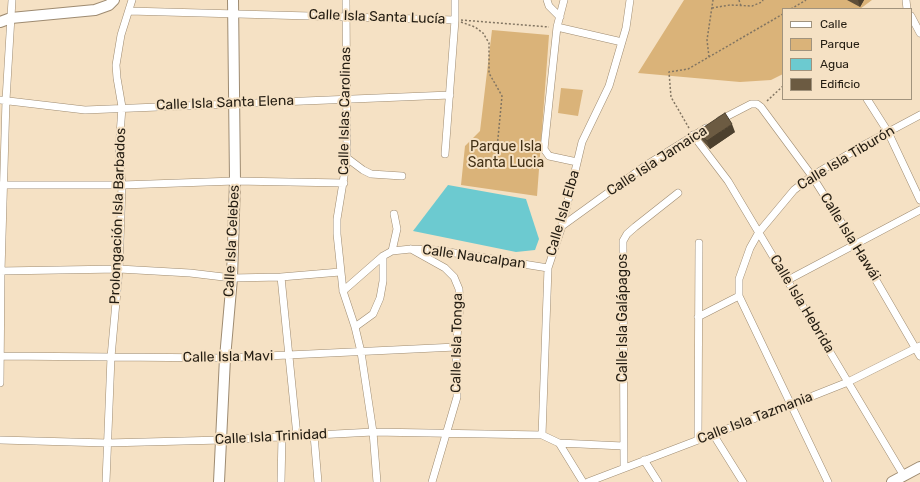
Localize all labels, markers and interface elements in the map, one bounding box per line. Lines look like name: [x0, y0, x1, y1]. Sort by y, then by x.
street label: Calle Isla Santa Lucía: [308, 6, 446, 28]
legend: [782, 8, 912, 100]
text: Calle: [820, 17, 847, 31]
text: Parque: [820, 37, 860, 51]
street label: Calle Islas Carolinas: [335, 47, 355, 175]
text: Agua: [820, 57, 849, 71]
text: Edificio: [820, 77, 860, 91]
street label: Calle Isla Santa Elena: [156, 92, 294, 114]
street label: Calle Isla Jamaica: [604, 122, 710, 200]
street label: Calle Isla Tiburón: [794, 122, 898, 194]
street label: Prolongación Isla Barbados: [107, 127, 129, 305]
park label: Parque Isla Santa Lucia: [468, 139, 544, 172]
street label: Calle Isla Elba: [543, 168, 583, 258]
street label: Calle Isla Celebes: [221, 184, 243, 298]
street label: Calle Isla Hawái: [816, 190, 884, 284]
street label: Calle Naucalpan: [421, 241, 527, 273]
street label: Calle Isla Hebrida: [766, 252, 838, 356]
street label: Calle Isla Galápagos: [615, 254, 631, 382]
street label: Calle Isla Tonga: [448, 293, 466, 393]
street label: Calle Isla Mavi: [183, 348, 273, 366]
street label: Calle Isla Tazmania: [695, 388, 815, 448]
street label: Calle Isla Trinidad: [214, 426, 328, 448]

